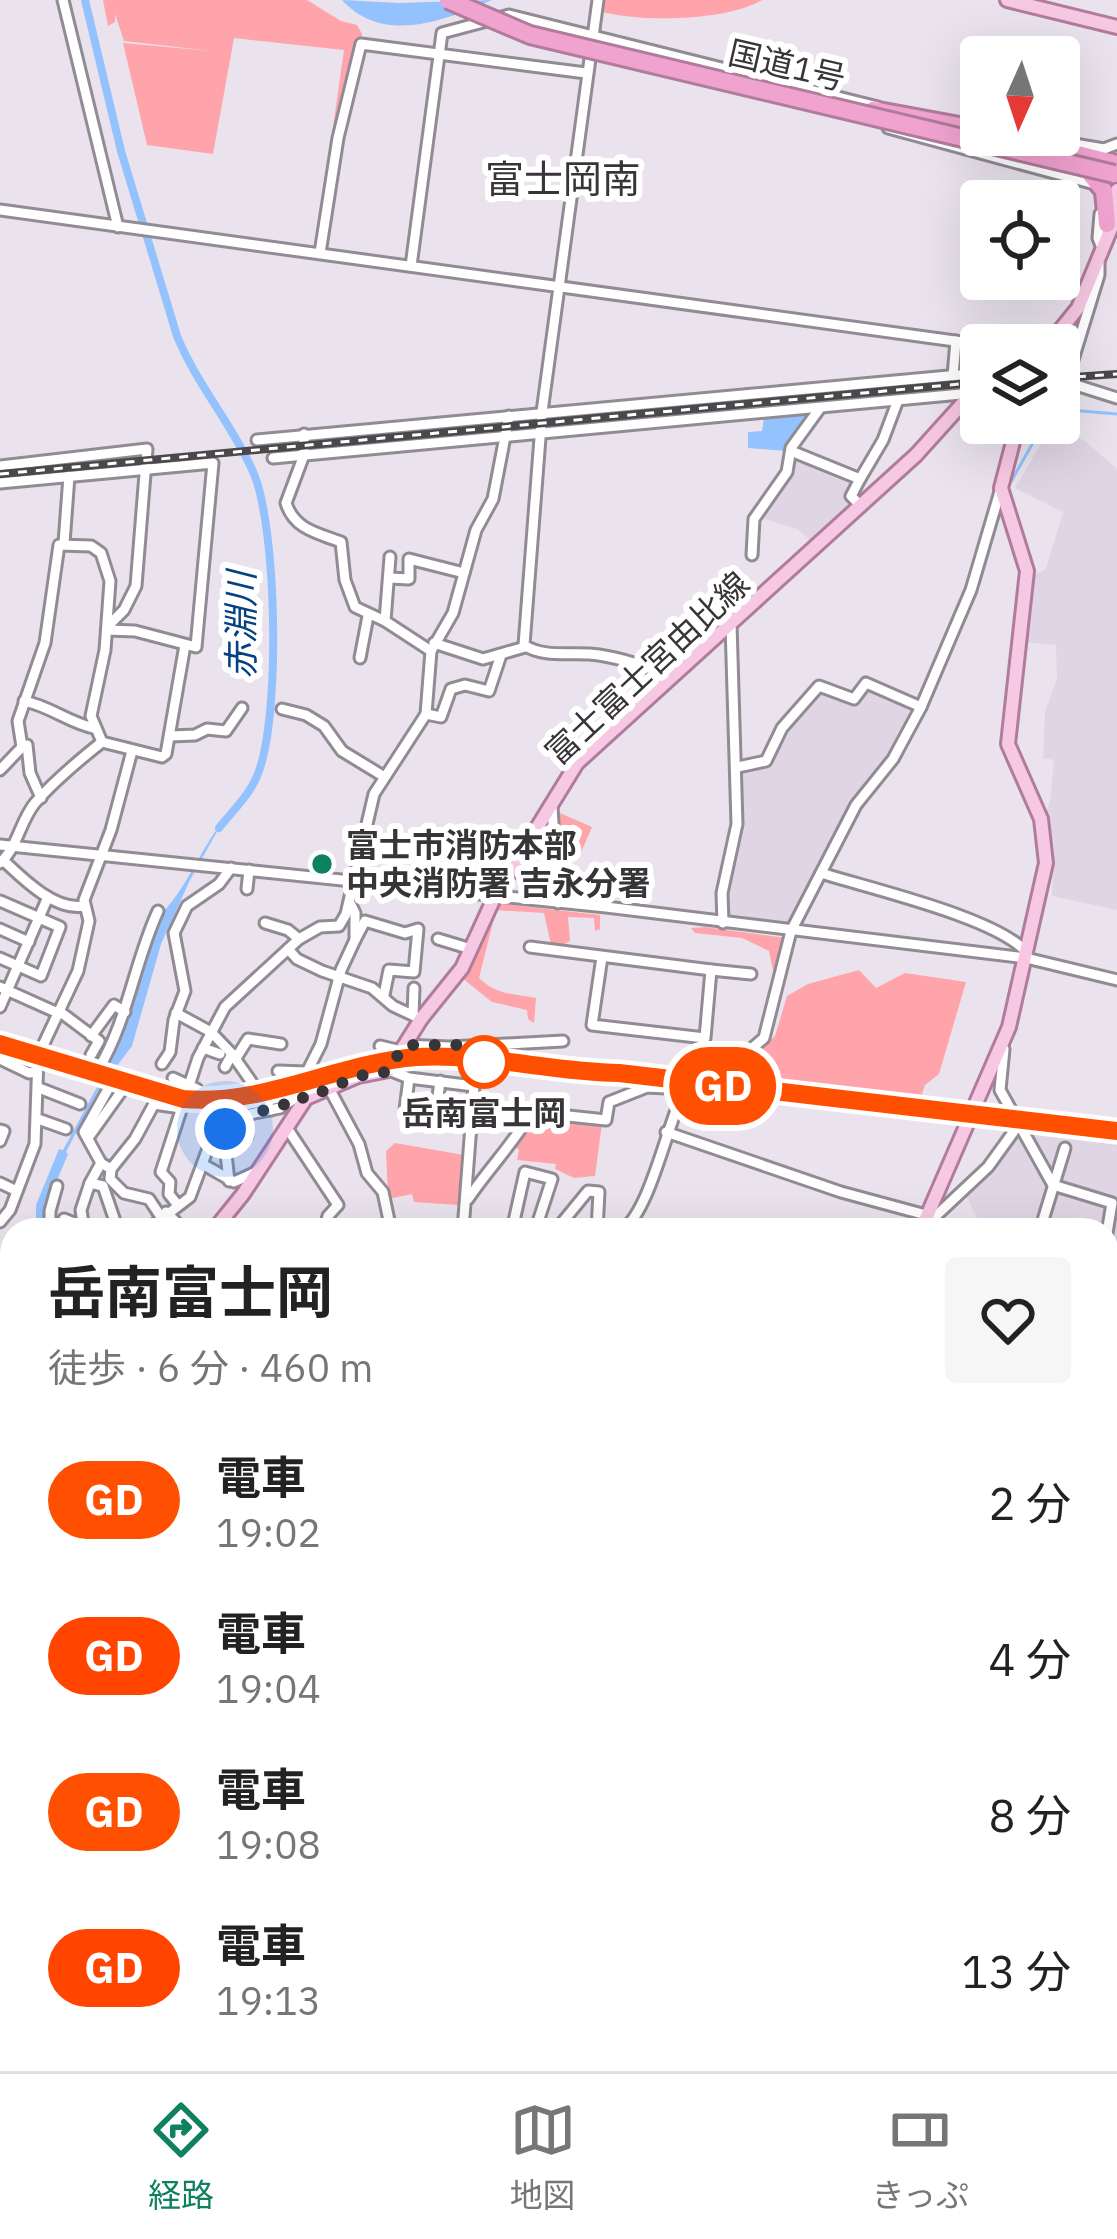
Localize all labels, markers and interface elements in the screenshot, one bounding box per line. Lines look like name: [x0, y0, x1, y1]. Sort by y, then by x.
street label: 国道1号: [724, 30, 850, 99]
north arrow: [960, 36, 1080, 156]
map controls: [960, 36, 1080, 444]
district label: 富士岡南: [485, 153, 641, 204]
button: locate: [960, 180, 1080, 300]
button: layers: [960, 324, 1080, 444]
street label: 富士富士宮由比線: [535, 562, 758, 773]
water label: 赤淵川: [217, 567, 264, 679]
place label: 富士市消防本部 中央消防署 吉永分署: [346, 823, 651, 904]
marker: 富士市消防本部 中央消防署 吉永分署: [309, 851, 335, 877]
marker: 岳南富士岡: [459, 1037, 509, 1087]
line badge: GD: [669, 1047, 777, 1125]
text: GD: [693, 1058, 753, 1113]
place label: 岳南富士岡: [402, 1091, 567, 1134]
your location: [195, 1099, 255, 1159]
text: 岳南富士岡: [48, 1255, 333, 1329]
button: heart: [945, 1257, 1071, 1383]
text: 徒歩 · 6 分 · 460 m: [48, 1342, 373, 1393]
text: 電車: [216, 1448, 306, 1506]
text: GD: [84, 1472, 144, 1527]
text: 2 分: [988, 1474, 1071, 1532]
text: 19:02: [216, 1507, 321, 1558]
text: 電車: [216, 1604, 306, 1662]
text: GD: [84, 1628, 144, 1683]
text: 4 分: [988, 1630, 1071, 1688]
text: 19:04: [216, 1663, 321, 1714]
text: 電車: [216, 1760, 306, 1818]
text: GD: [84, 1784, 144, 1839]
text: 8 分: [988, 1786, 1071, 1844]
text: 19:08: [216, 1819, 321, 1870]
text: 電車: [216, 1916, 306, 1974]
text: GD: [84, 1940, 144, 1995]
text: 13 分: [961, 1942, 1071, 2000]
text: 19:13: [216, 1975, 321, 2026]
tab: 経路: [148, 2097, 214, 2217]
tab: 地図: [510, 2097, 576, 2217]
tab: きっぷ: [871, 2097, 969, 2217]

